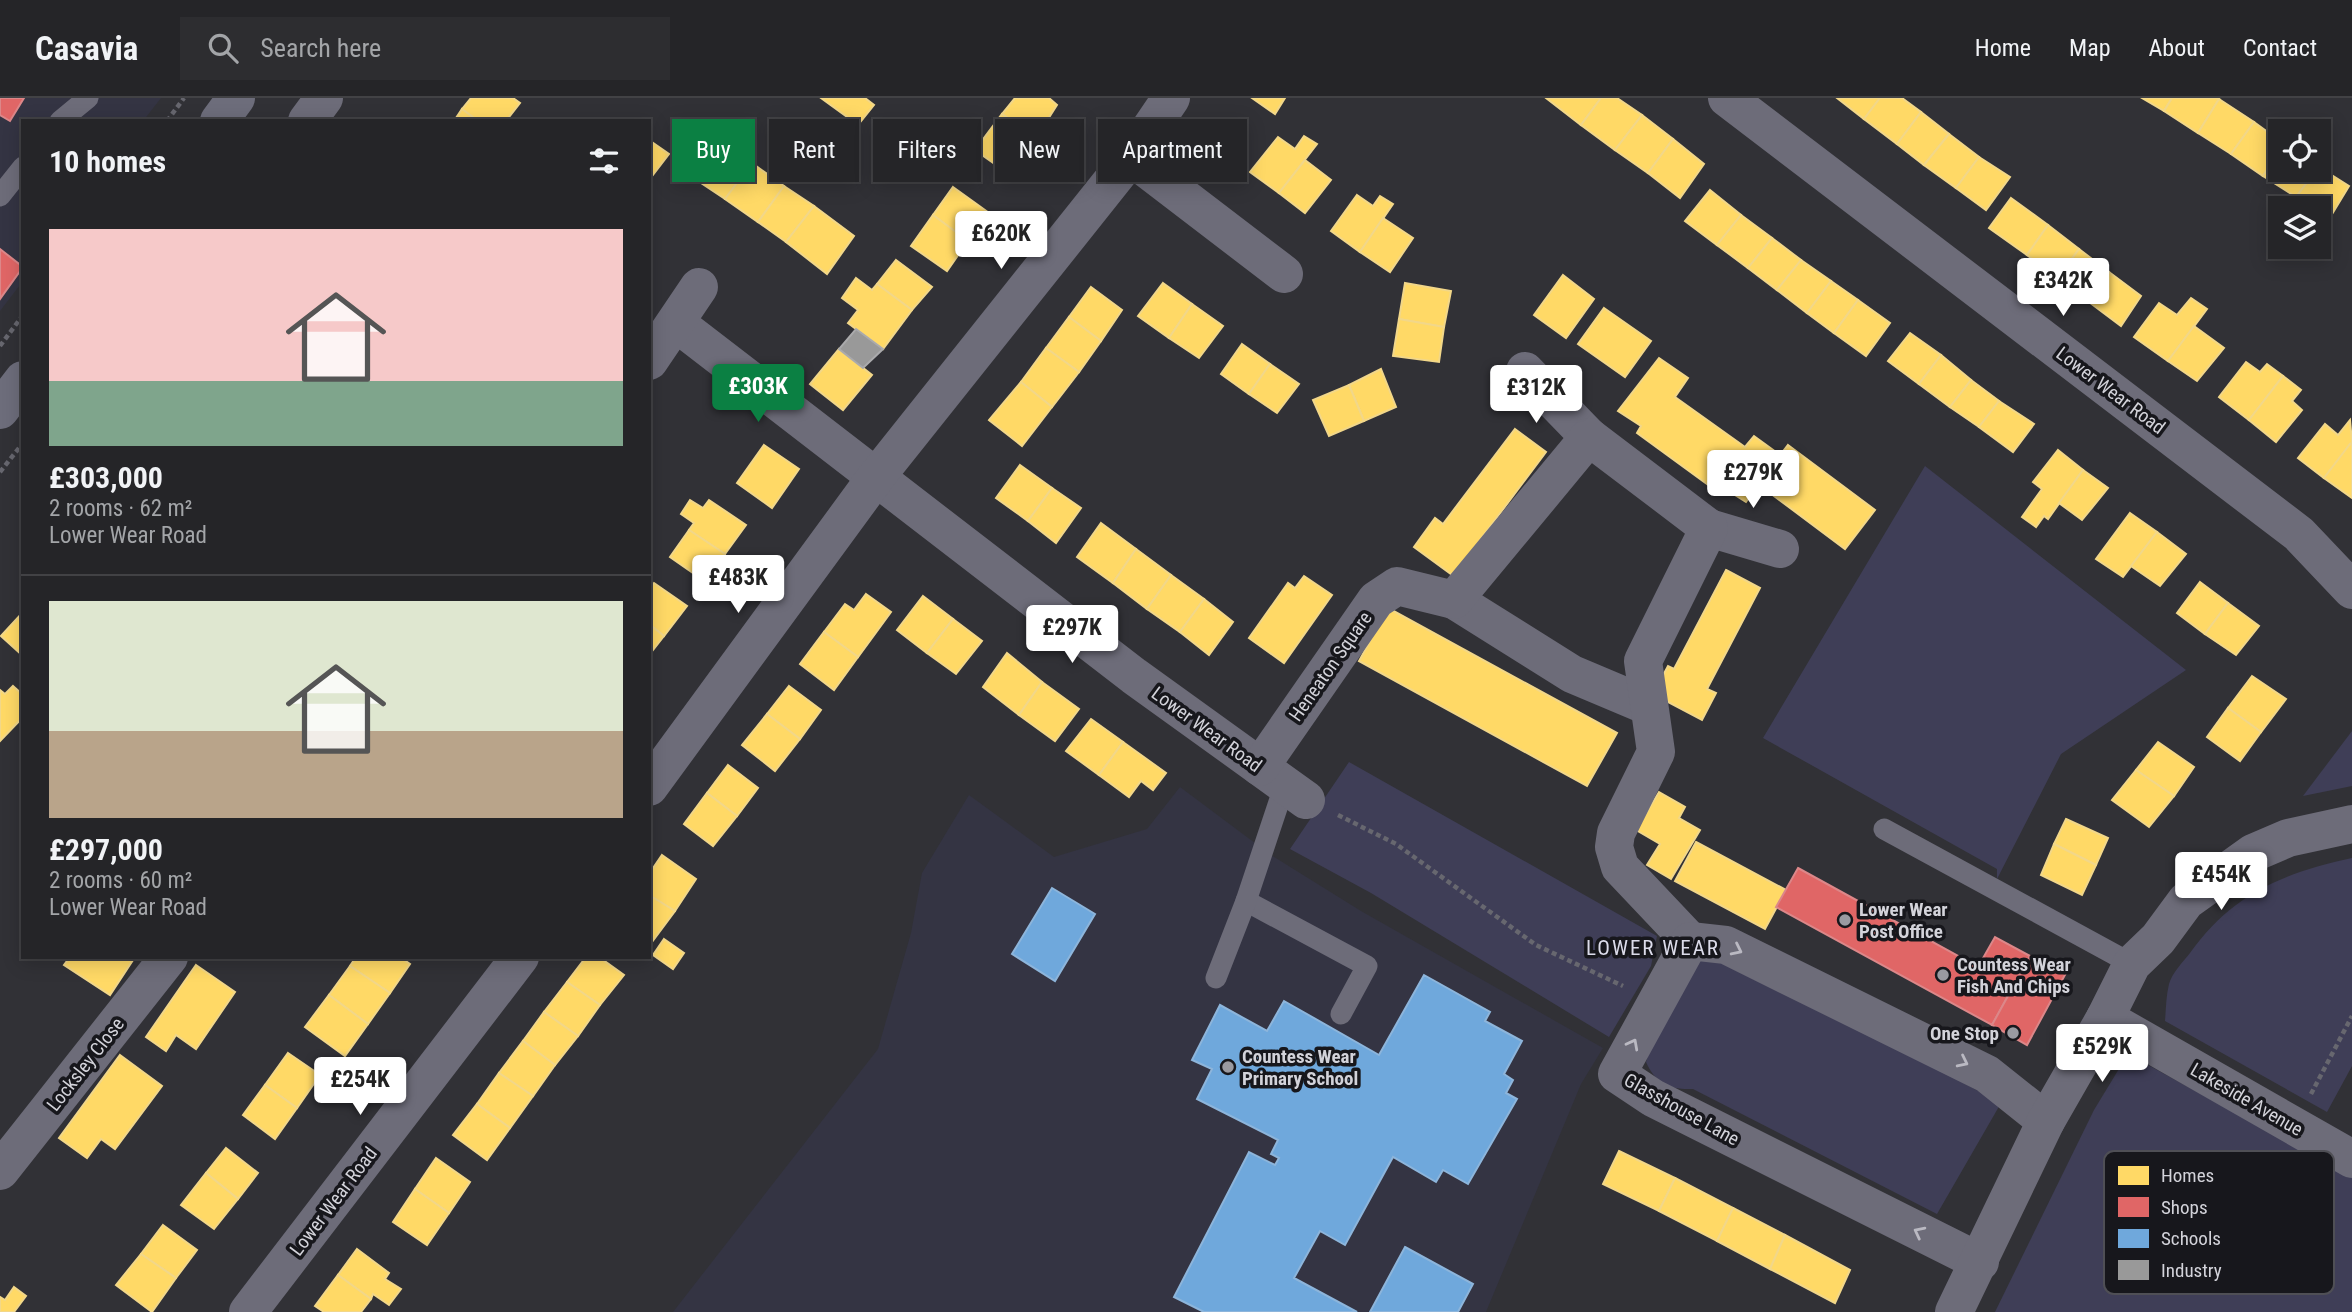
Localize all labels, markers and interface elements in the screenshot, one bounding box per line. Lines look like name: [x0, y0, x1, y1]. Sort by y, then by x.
search box: [180, 17, 670, 80]
text: Casavia: [35, 29, 138, 68]
icon: search: [204, 29, 242, 67]
text: Search here: [260, 33, 381, 63]
text: Home: [1975, 34, 2031, 62]
text: Map: [2069, 34, 2111, 62]
text: About: [2149, 34, 2205, 62]
text: Contact: [2243, 34, 2317, 62]
chip: Buy: [672, 119, 755, 182]
chip: Rent: [769, 119, 859, 182]
chip: Filters: [873, 119, 981, 182]
chip: New: [995, 119, 1084, 182]
chip: Apartment: [1098, 119, 1247, 182]
map controls: [2268, 119, 2331, 259]
button: locate: [2268, 119, 2331, 182]
icon: filters: [585, 142, 623, 180]
text: 10 homes: [49, 144, 166, 179]
button: layers: [2268, 196, 2331, 259]
pin: £620K: [952, 212, 1050, 271]
text: £620K: [971, 220, 1031, 247]
pin: £342K: [2014, 258, 2112, 318]
text: £342K: [2033, 267, 2093, 294]
icon: home: [273, 274, 399, 400]
street label: Lower Wear Road: [2052, 342, 2170, 439]
pin: £303K: [709, 364, 807, 424]
pin: £312K: [1487, 366, 1585, 425]
text: £303K: [728, 373, 788, 400]
text: £312K: [1506, 374, 1566, 401]
pin: £279K: [1704, 450, 1802, 510]
text: £279K: [1723, 459, 1783, 486]
text: £303,000: [49, 460, 163, 495]
text: 2 rooms · 62 m²: [49, 495, 192, 522]
text: Lower Wear Road: [49, 522, 207, 549]
pin: £483K: [689, 556, 787, 615]
text: £483K: [708, 564, 768, 591]
pin: £297K: [1023, 606, 1121, 665]
street label: Heneaton Square: [1284, 607, 1377, 726]
text: £297K: [1042, 614, 1102, 641]
icon: home: [273, 646, 399, 772]
street label: Lower Wear Road: [1147, 682, 1266, 777]
text: £297,000: [49, 832, 163, 867]
pin: £454K: [2172, 852, 2270, 912]
text: £454K: [2191, 861, 2251, 888]
text: 2 rooms · 60 m²: [49, 867, 192, 894]
text: Lower Wear Road: [49, 894, 207, 921]
place label: Lower Wear Post Office: [1859, 898, 1948, 943]
marker: Lower Wear Post Office: [1837, 912, 1853, 928]
district label: LOWER WEAR: [1586, 936, 1720, 960]
one-way arrow: [1730, 942, 1742, 956]
place label: Countess Wear Fish And Chips: [1957, 953, 2071, 998]
marker: Countess Wear Fish And Chips: [1935, 967, 1951, 983]
street label: Locksley Close: [42, 1013, 129, 1116]
place label: One Stop: [1930, 1022, 1999, 1045]
pin: £529K: [2053, 1024, 2151, 1084]
marker: One Stop: [2005, 1025, 2021, 1041]
text: £529K: [2072, 1033, 2132, 1060]
one-way arrow: [1625, 1039, 1638, 1051]
place label: Countess Wear Primary School: [1242, 1045, 1358, 1090]
one-way arrow: [1956, 1054, 1968, 1068]
pin: £254K: [311, 1058, 409, 1117]
street label: Lakeside Avenue: [2187, 1058, 2307, 1141]
marker: Countess Wear Primary School: [1220, 1059, 1236, 1075]
text: £254K: [330, 1066, 390, 1093]
street label: Glasshouse Lane: [1620, 1068, 1743, 1151]
street label: Lower Wear Road: [285, 1142, 382, 1260]
legend: [2104, 1151, 2334, 1294]
text: Homes: [2161, 1164, 2214, 1187]
text: Shops: [2161, 1196, 2208, 1219]
one-way arrow: [1914, 1226, 1926, 1240]
text: Schools: [2161, 1227, 2221, 1250]
text: Industry: [2161, 1259, 2222, 1282]

